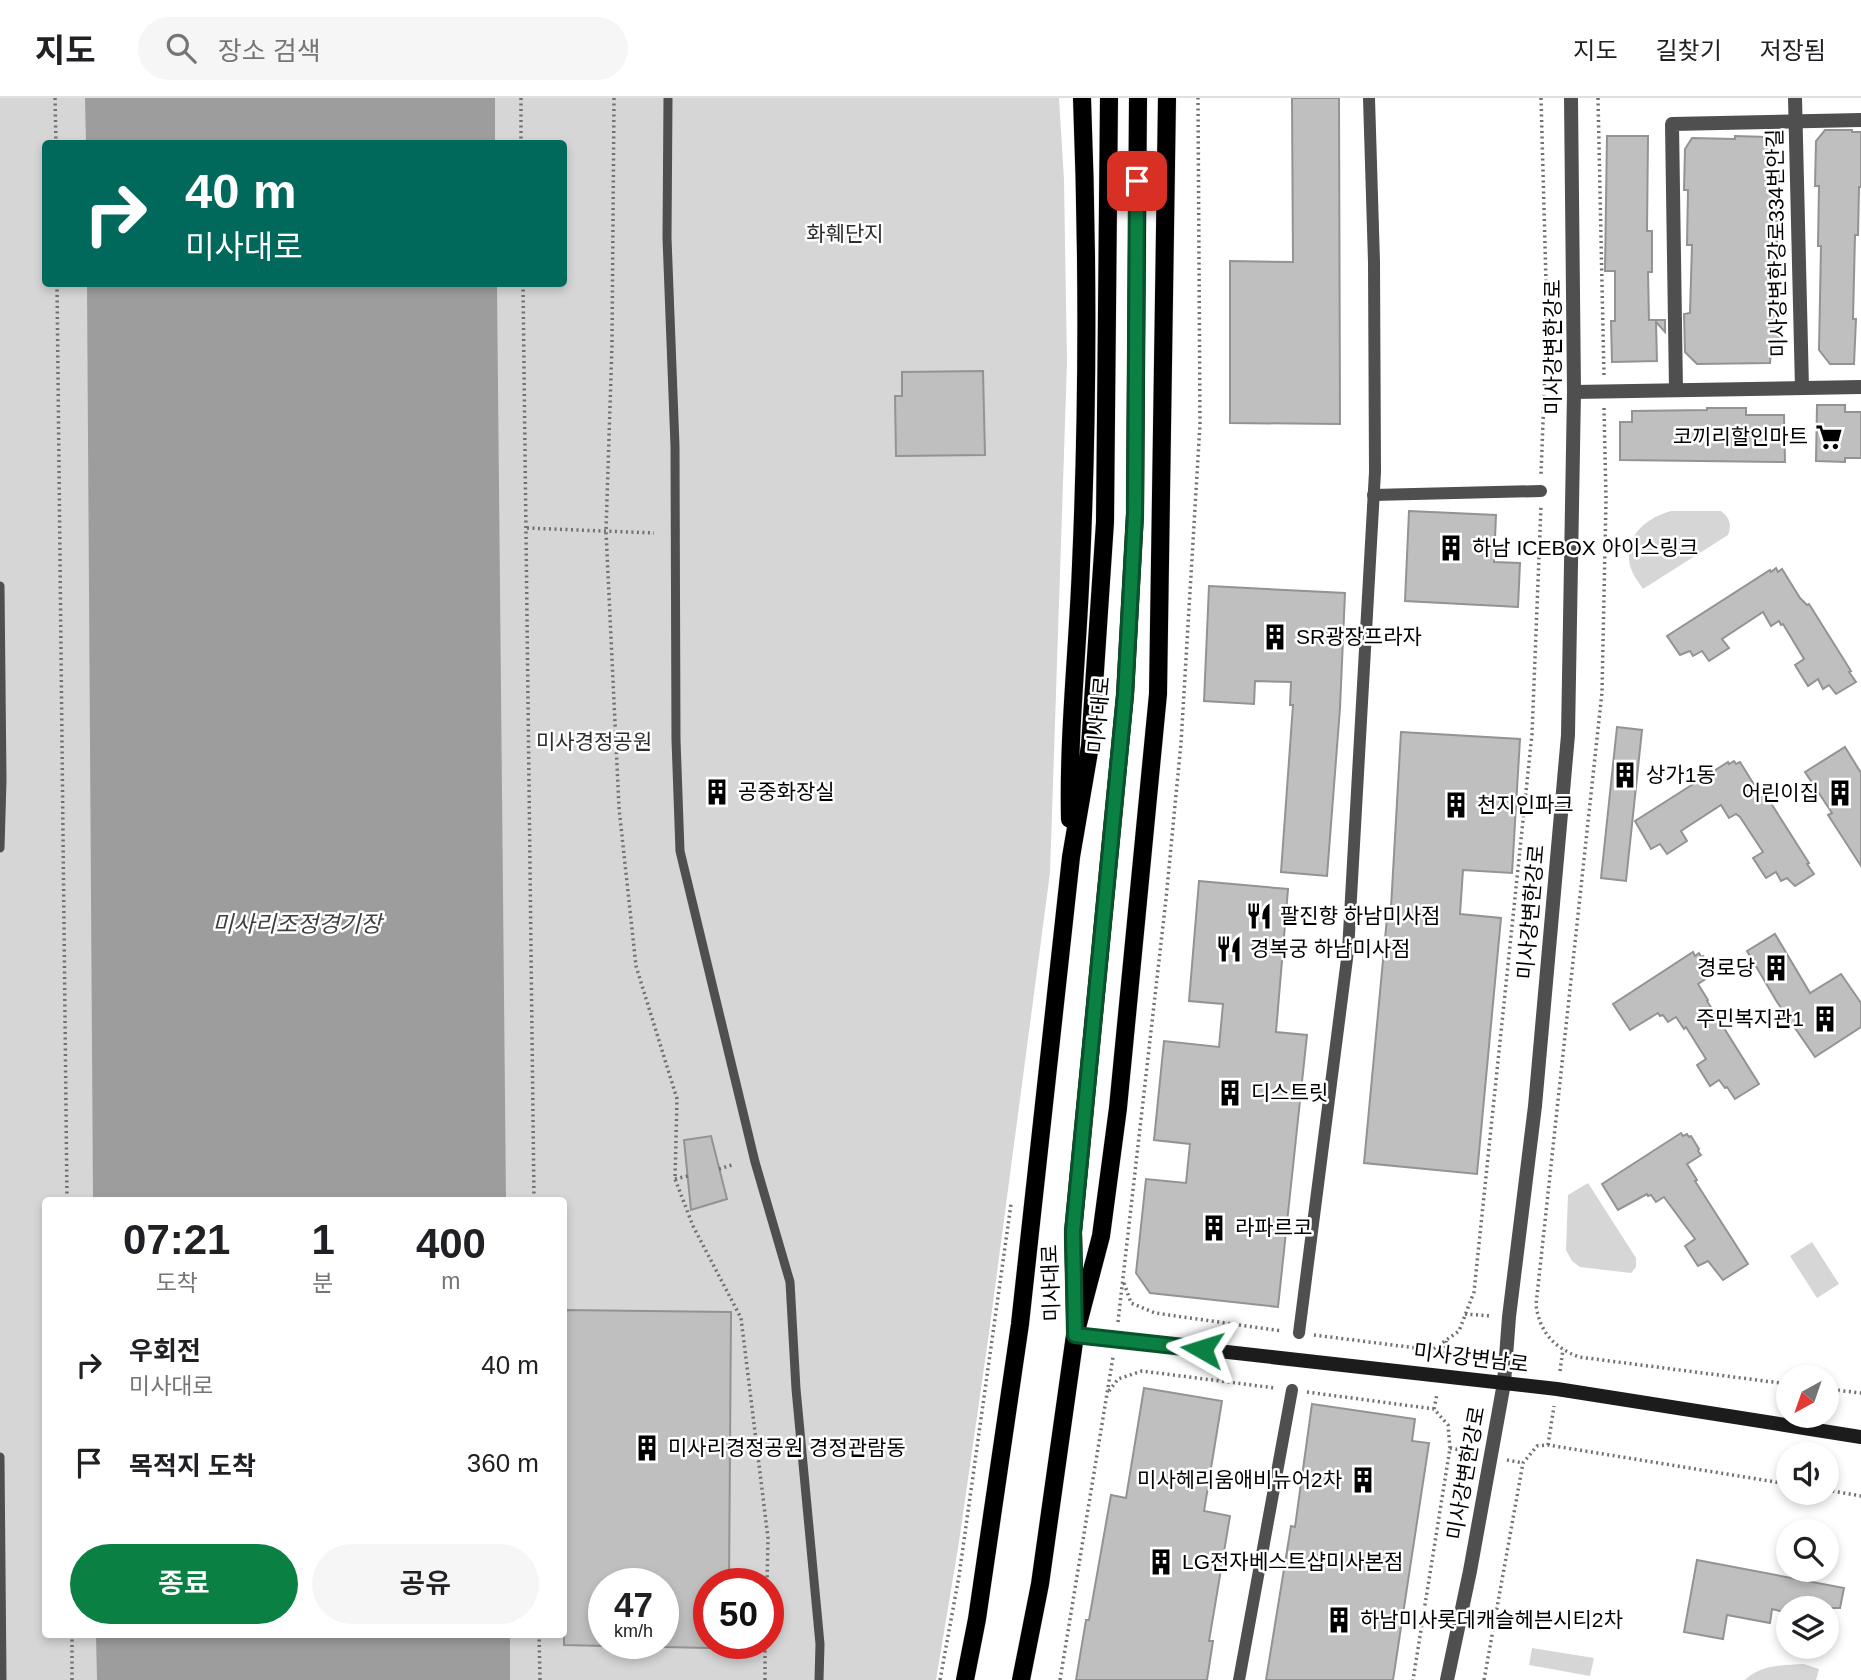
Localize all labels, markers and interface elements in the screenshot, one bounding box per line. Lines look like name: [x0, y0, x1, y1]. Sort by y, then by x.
search box: [138, 17, 628, 80]
icon: search: [162, 29, 200, 67]
text: 지도: [35, 32, 96, 69]
text: 장소 검색: [218, 36, 321, 66]
text: 지도: [1573, 37, 1618, 64]
text: 길찾기: [1656, 37, 1722, 64]
text: 저장됨: [1760, 37, 1826, 64]
street label: 미사강변한강로334번안길: [1763, 129, 1790, 357]
pin: [1107, 151, 1167, 211]
icon: arrive: [1118, 162, 1156, 200]
text: 40 m: [185, 164, 297, 218]
icon: right: [70, 168, 161, 259]
park label: 화훼단지: [806, 222, 884, 245]
text: 미사대로: [185, 229, 303, 265]
street label: 미사강변한강로: [1541, 279, 1564, 415]
supermarket icon: 코끼리할인마트: [1814, 422, 1844, 452]
place label: 코끼리할인마트: [1673, 425, 1808, 448]
building icon: 하남 ICEBOX 아이스링크: [1436, 533, 1466, 563]
place label: 하남 ICEBOX 아이스링크: [1472, 536, 1698, 559]
building icon: SR광장프라자: [1260, 622, 1290, 652]
place label: SR광장프라자: [1296, 625, 1422, 648]
street label: 미사대로: [1084, 675, 1113, 754]
park label: 미사경정공원: [536, 730, 652, 753]
building icon: 상가1동: [1610, 760, 1640, 790]
place label: 상가1동: [1646, 763, 1716, 786]
building icon: 공중화장실: [702, 777, 732, 807]
building icon: 어린이집: [1825, 778, 1855, 808]
place label: 공중화장실: [738, 780, 835, 803]
place label: 어린이집: [1742, 781, 1819, 804]
building icon: 천지인파크: [1441, 790, 1471, 820]
place label: 천지인파크: [1477, 793, 1574, 816]
street label: 미사강변한강로: [1513, 844, 1548, 980]
restaurant icon: 팔진향 하남미사점: [1244, 901, 1274, 931]
place label: 팔진향 하남미사점: [1280, 904, 1440, 927]
water label: 미사리조정경기장: [212, 911, 384, 937]
restaurant icon: 경복궁 하남미사점: [1214, 934, 1244, 964]
place label: 경복궁 하남미사점: [1250, 937, 1410, 960]
building icon: 경로당: [1761, 953, 1791, 983]
place label: 경로당: [1697, 956, 1755, 979]
building icon: 주민복지관1: [1810, 1004, 1840, 1034]
place label: 주민복지관1: [1696, 1007, 1804, 1030]
building icon: 디스트릿: [1215, 1078, 1245, 1108]
place label: 디스트릿: [1251, 1081, 1328, 1104]
building icon: 라파르코: [1199, 1213, 1229, 1243]
text: 07:21: [123, 1216, 230, 1263]
text: 1: [311, 1216, 335, 1263]
place label: 라파르코: [1235, 1216, 1312, 1239]
text: 400: [416, 1220, 486, 1267]
street label: 미사대로: [1038, 1244, 1063, 1322]
text: m: [441, 1268, 461, 1294]
text: 도착: [156, 1270, 198, 1296]
text: 분: [313, 1270, 334, 1296]
position arrow: [1165, 1312, 1239, 1386]
text: 우회전: [129, 1336, 201, 1366]
street label: 미사강변남로: [1412, 1339, 1530, 1376]
icon: right: [70, 1346, 108, 1384]
text: 40 m: [481, 1350, 539, 1380]
north arrow: [1776, 1365, 1839, 1428]
map controls: [1776, 1365, 1839, 1659]
text: 미사대로: [129, 1373, 214, 1399]
street label: 미사강변한강로: [1442, 1404, 1489, 1542]
building icon: 미사리경정공원 경정관람동: [632, 1433, 662, 1463]
place label: 미사리경정공원 경정관람동: [668, 1436, 906, 1459]
button: sound: [1776, 1442, 1839, 1505]
icon: arrive: [70, 1444, 108, 1482]
text: 360 m: [467, 1448, 539, 1478]
text: 목적지 도착: [129, 1451, 256, 1481]
building icon: 미사헤리움애비뉴어2차: [1348, 1465, 1378, 1495]
place label: 미사헤리움애비뉴어2차: [1137, 1468, 1342, 1491]
button: search: [1776, 1519, 1839, 1582]
button: 종료: [70, 1544, 298, 1624]
button: 공유: [312, 1544, 539, 1624]
building icon: LG전자베스트샵미사본점: [1146, 1547, 1176, 1577]
place label: LG전자베스트샵미사본점: [1182, 1550, 1403, 1573]
speed limit sign: 50: [693, 1568, 784, 1659]
text: 47: [614, 1585, 653, 1624]
button: layers: [1776, 1596, 1839, 1659]
building icon: 하남미사롯데캐슬헤븐시티2차: [1324, 1605, 1354, 1635]
place label: 하남미사롯데캐슬헤븐시티2차: [1360, 1608, 1623, 1631]
text: km/h: [614, 1621, 653, 1641]

